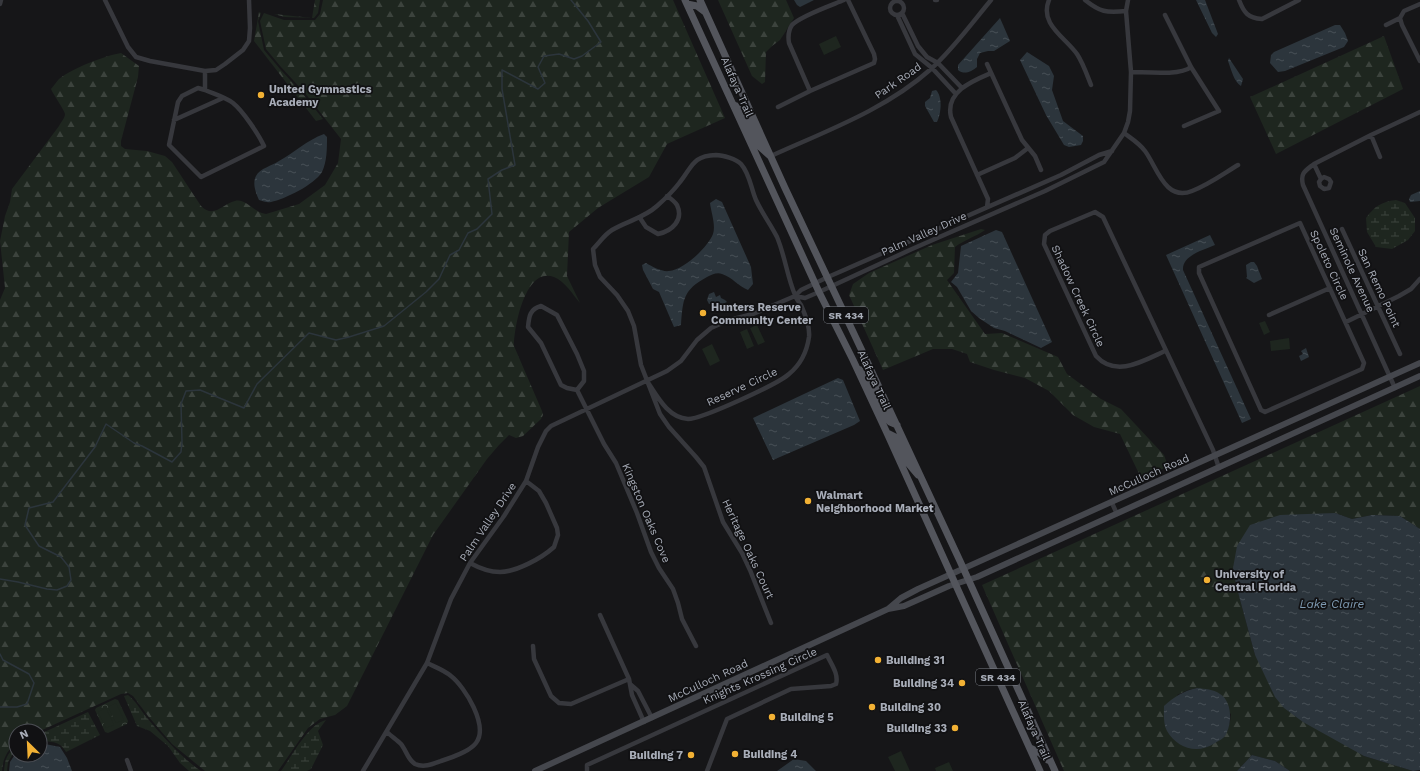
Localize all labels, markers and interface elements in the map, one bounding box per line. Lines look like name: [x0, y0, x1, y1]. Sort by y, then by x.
street label: Alafaya Trail: [718, 55, 756, 120]
street label: Park Road: [872, 60, 924, 102]
place label: United Gymnastics Academy: [269, 83, 372, 109]
marker: United Gymnastics Academy: [256, 90, 266, 100]
street label: Palm Valley Drive: [879, 209, 969, 259]
street label: Seminole Avenue: [1327, 225, 1377, 315]
street label: Spoleto Circle: [1307, 228, 1351, 302]
street label: Shadow Creek Circle: [1049, 243, 1107, 349]
street label: San Remo Point: [1355, 247, 1403, 330]
place label: Hunters Reserve Community Center: [711, 301, 813, 327]
road number: SR 434: [824, 307, 868, 323]
marker: Hunters Reserve Community Center: [698, 308, 708, 318]
street label: Alafaya Trail: [854, 348, 894, 412]
street label: Reserve Circle: [705, 365, 779, 409]
street label: McCulloch Road: [1107, 451, 1191, 499]
street label: Kingston Oaks Cove: [619, 461, 673, 565]
street label: Palm Valley Drive: [457, 480, 519, 564]
place label: Walmart Neighborhood Market: [816, 489, 934, 515]
marker: Walmart Neighborhood Market: [803, 496, 813, 506]
street label: Heritage Oaks Court: [719, 497, 777, 601]
place label: University of Central Florida: [1215, 568, 1297, 594]
marker: University of Central Florida: [1202, 575, 1212, 585]
water label: Lake Claire: [1300, 597, 1365, 611]
street label: Knights Krossing Circle: [701, 645, 819, 707]
place label: Building 31: [886, 654, 945, 667]
marker: Building 31: [873, 655, 883, 665]
street label: McCulloch Road: [666, 657, 750, 705]
road number: SR 434: [976, 669, 1020, 685]
place label: Building 34: [893, 677, 954, 690]
marker: Building 34: [957, 678, 967, 688]
street label: Alafaya Trail: [1015, 698, 1053, 763]
place label: Building 30: [880, 701, 941, 714]
marker: Building 30: [867, 702, 877, 712]
place label: Building 5: [780, 711, 834, 724]
marker: Building 5: [767, 712, 777, 722]
place label: Building 33: [887, 722, 947, 735]
north arrow: [8, 723, 48, 763]
marker: Building 33: [950, 723, 960, 733]
text: N: [18, 727, 31, 742]
place label: Building 4: [743, 748, 797, 761]
place label: Building 7: [629, 749, 683, 762]
marker: Building 4: [730, 749, 740, 759]
marker: Building 7: [686, 750, 696, 760]

